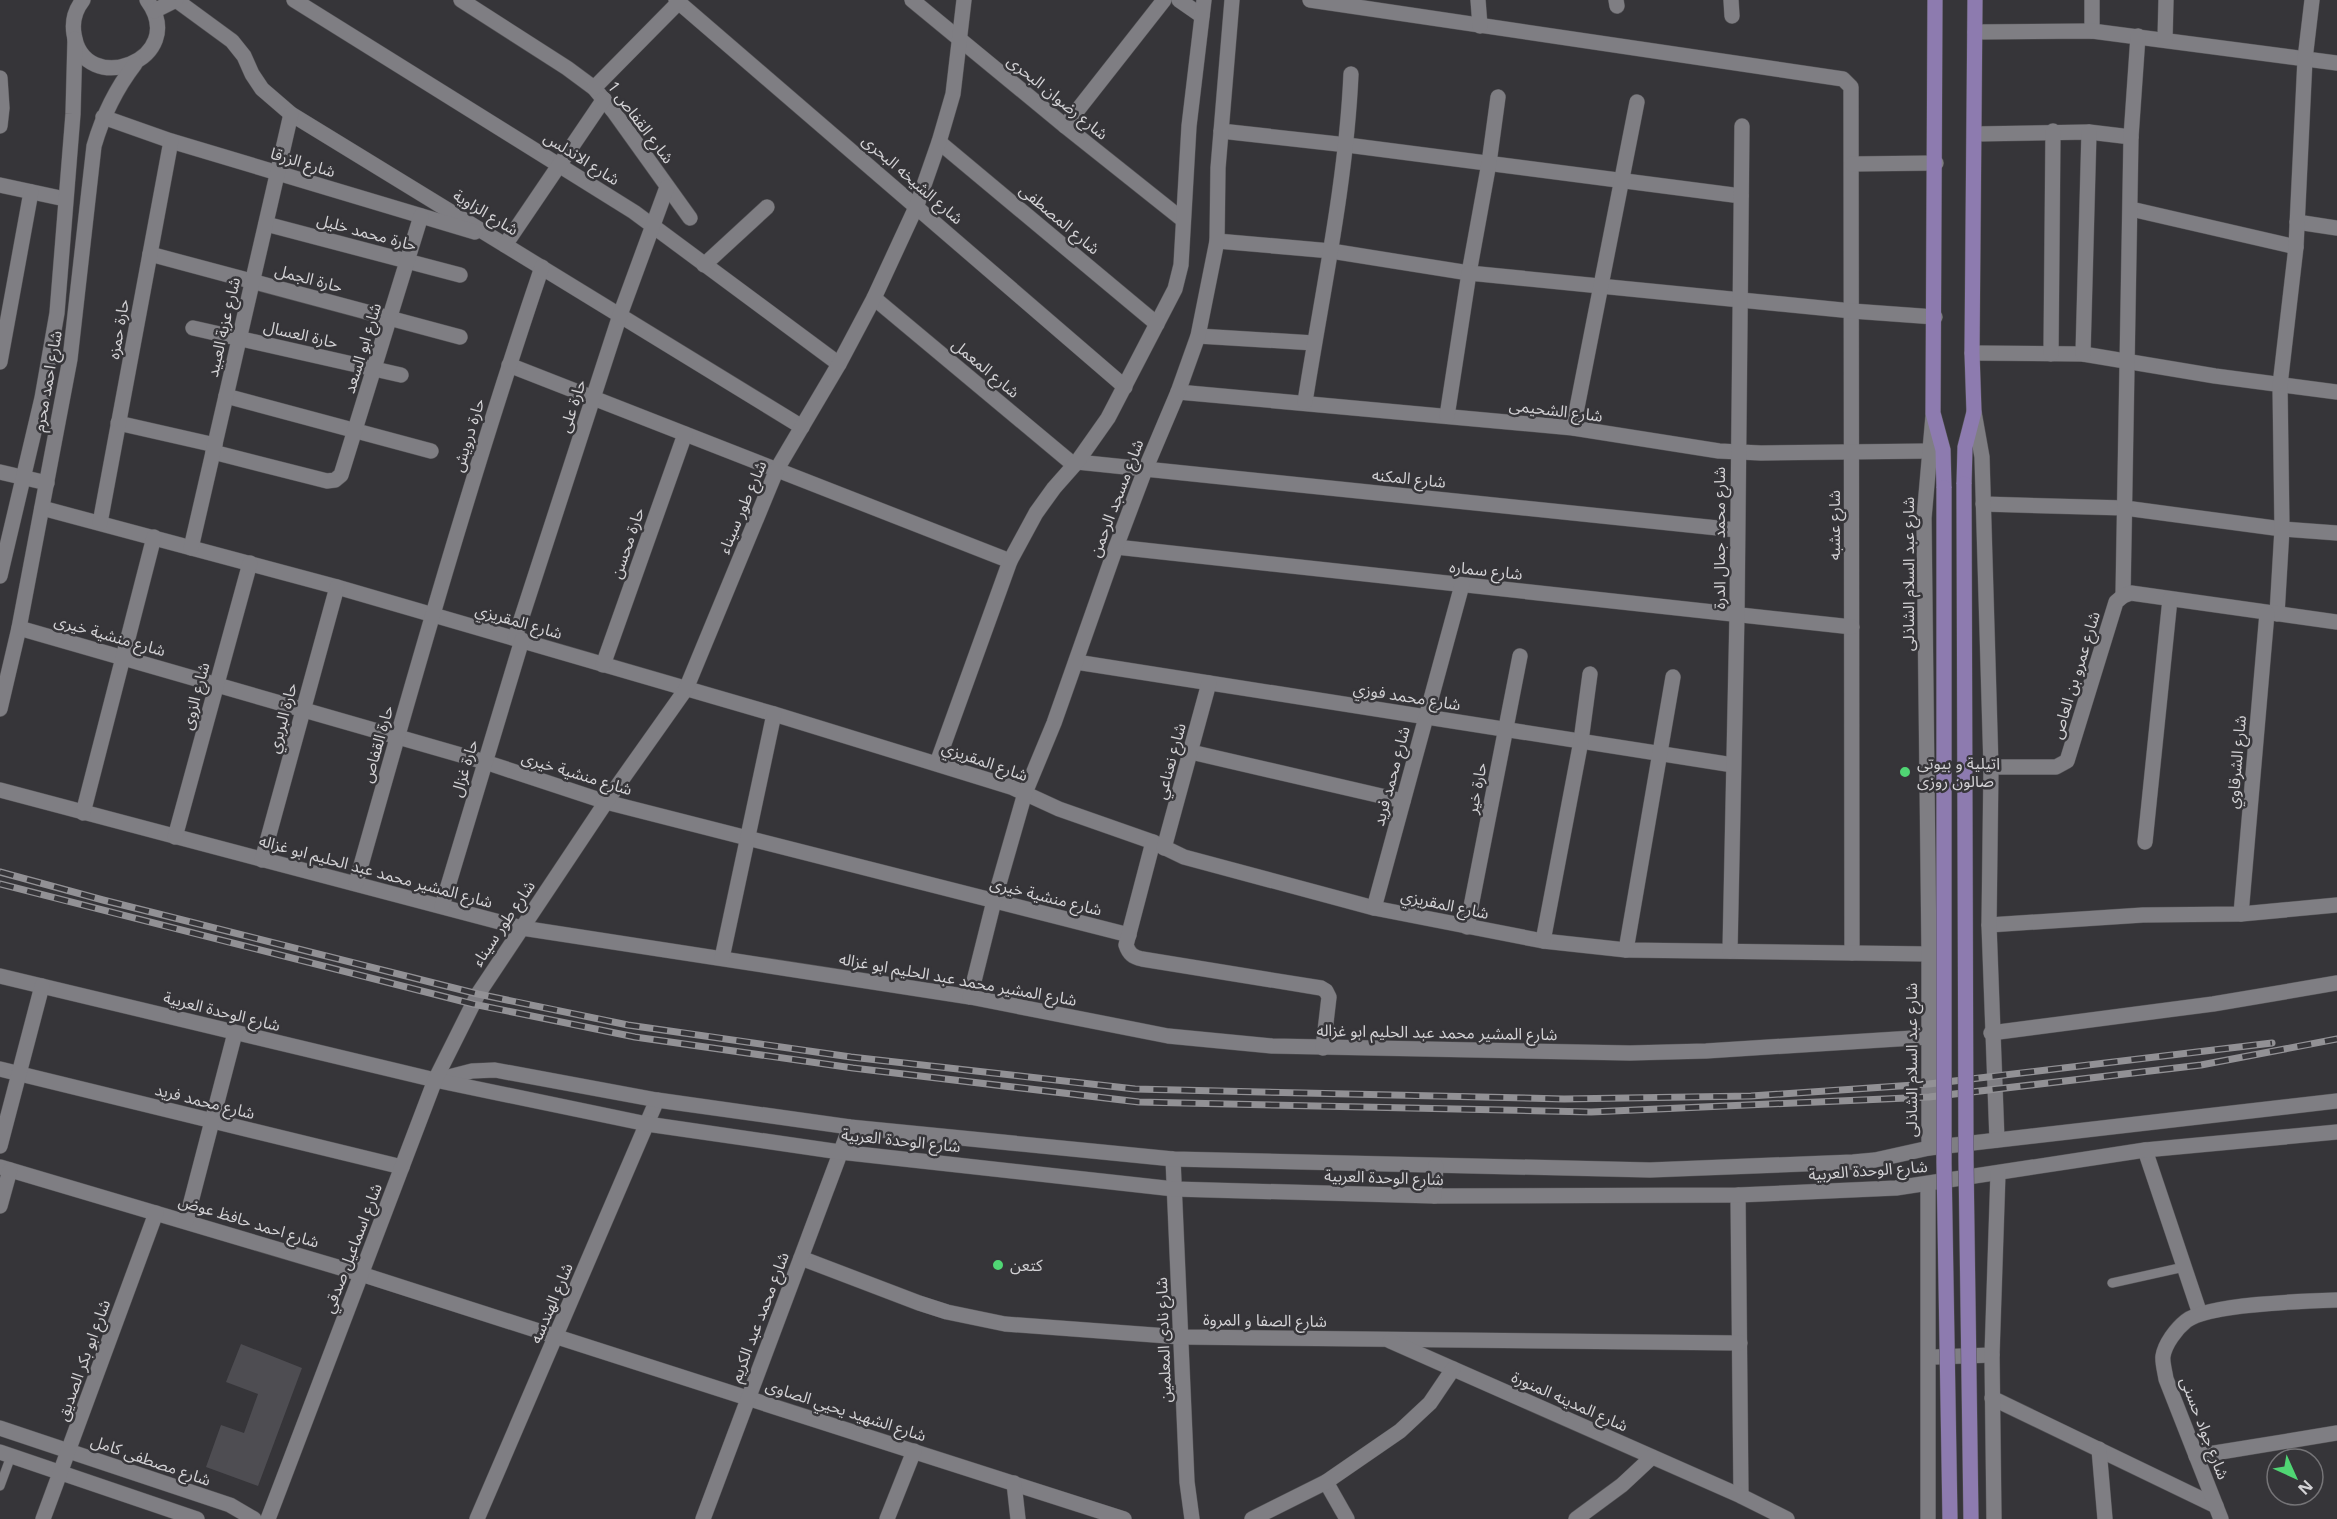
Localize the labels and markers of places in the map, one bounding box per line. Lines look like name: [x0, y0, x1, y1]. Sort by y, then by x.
place label: اتيلية و بيوتى صالون روزى: [1917, 752, 2000, 792]
marker: اتيلية و بيوتى صالون روزى: [1898, 765, 1912, 779]
place label: كتعن: [1010, 1254, 1043, 1276]
marker: كتعن: [991, 1258, 1005, 1272]

